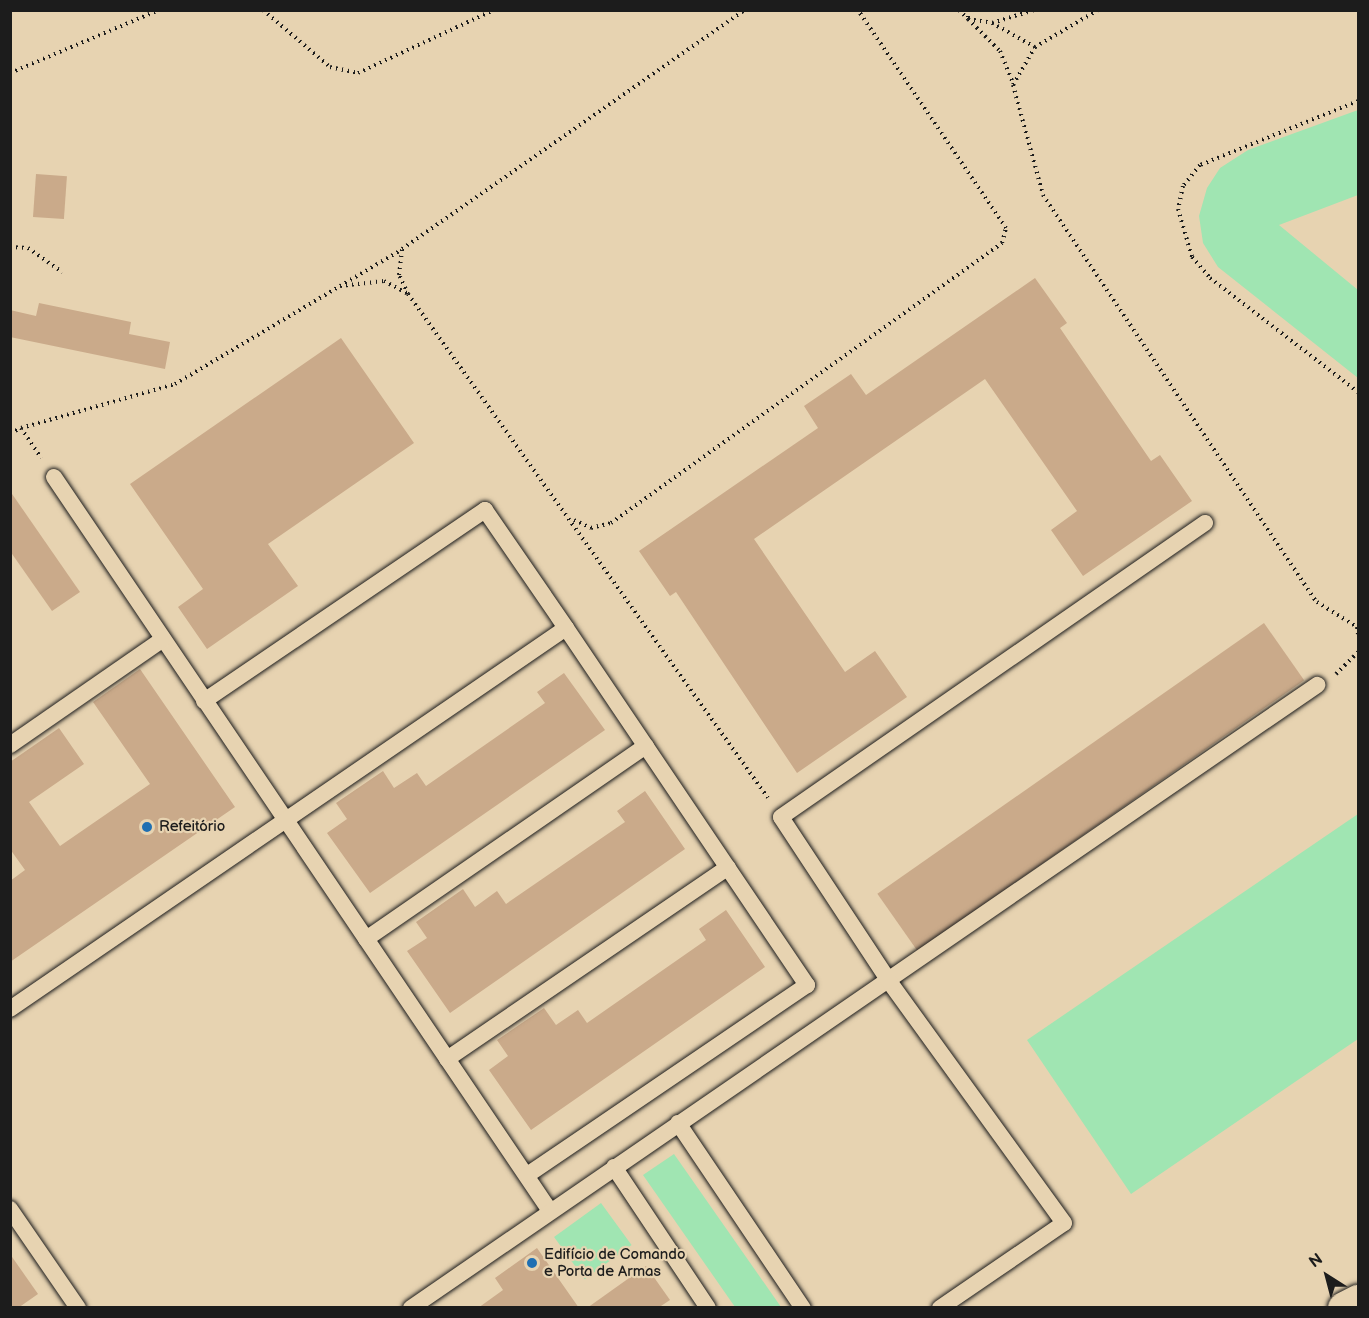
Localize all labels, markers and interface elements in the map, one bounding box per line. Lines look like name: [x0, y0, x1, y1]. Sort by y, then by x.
place label: Refeitório: [159, 818, 225, 836]
marker: Refeitório: [140, 820, 154, 834]
place label: Edifício de Comando e Porta de Armas: [544, 1245, 685, 1280]
north arrow: [1297, 1246, 1357, 1306]
text: N: [1306, 1250, 1327, 1272]
marker: Edifício de Comando e Porta de Armas: [525, 1256, 539, 1270]

